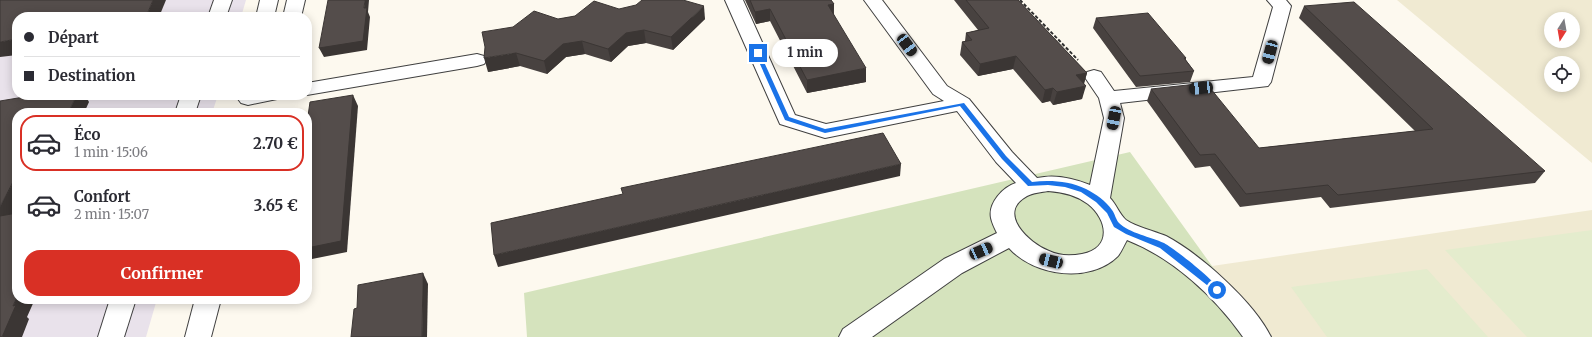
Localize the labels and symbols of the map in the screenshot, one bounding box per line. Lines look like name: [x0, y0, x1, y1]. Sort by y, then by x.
north arrow: [1544, 12, 1580, 48]
car: [895, 32, 919, 58]
callout: 1 min: [772, 39, 838, 67]
car: [1261, 39, 1279, 65]
route end: [749, 44, 767, 62]
car: [1188, 81, 1214, 95]
car: [1106, 105, 1122, 131]
car: [968, 241, 994, 261]
car: [1038, 252, 1064, 270]
route start: [1208, 281, 1226, 299]

